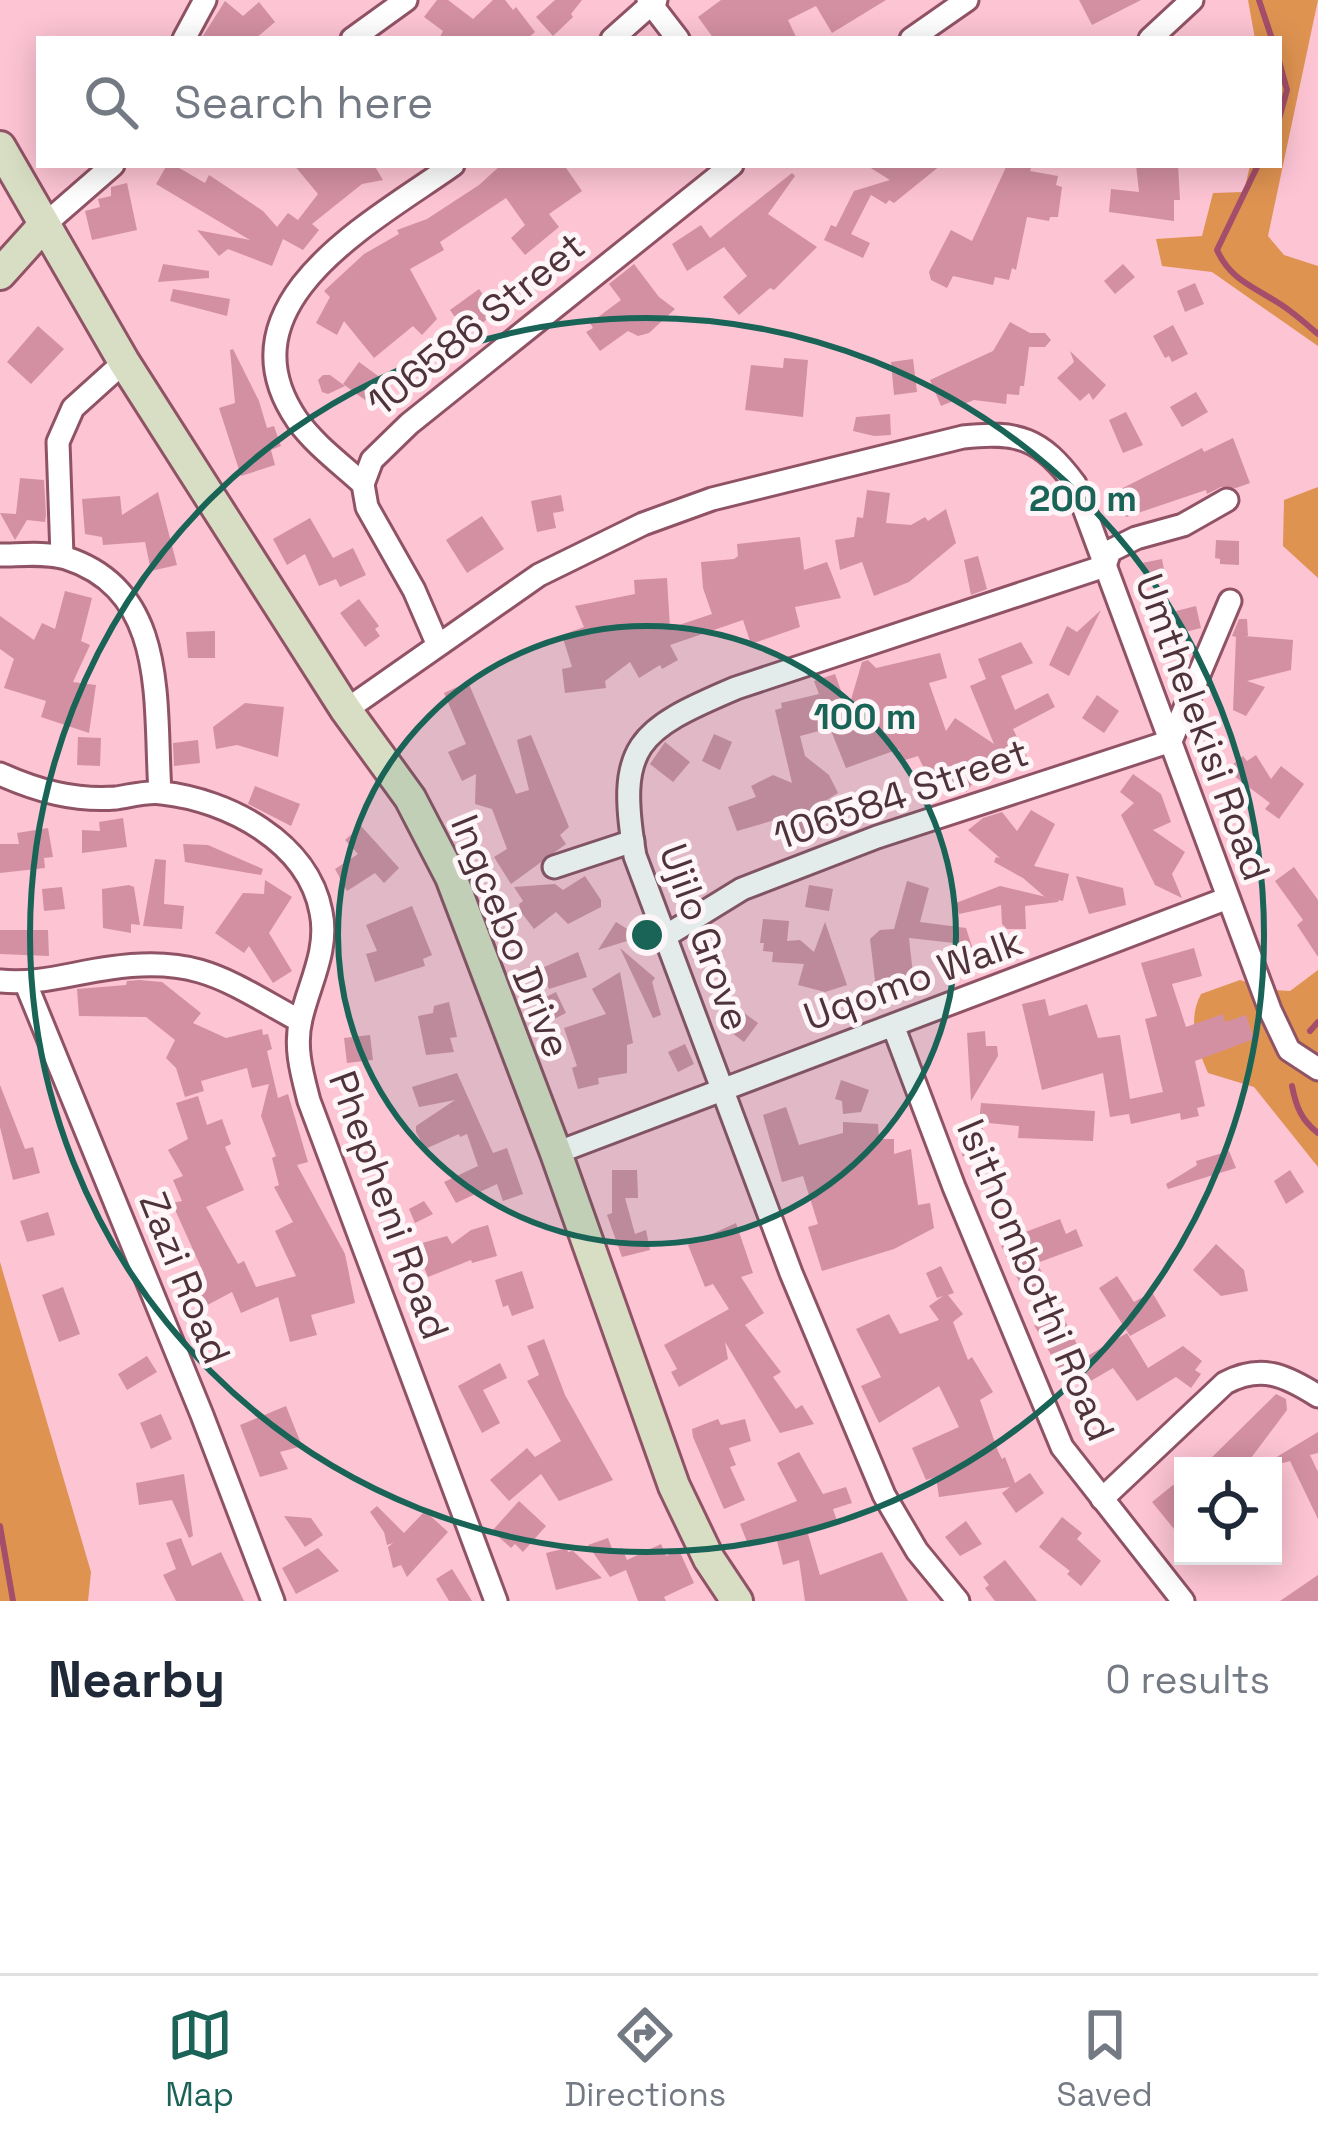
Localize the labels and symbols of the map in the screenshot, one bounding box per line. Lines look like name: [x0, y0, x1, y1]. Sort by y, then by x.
street label: 106586 Street: [357, 221, 595, 427]
text: 200 m: [1029, 476, 1137, 522]
street label: Umthelekisi Road: [1125, 567, 1281, 887]
text: 100 m: [814, 694, 916, 740]
street label: 106584 Street: [767, 727, 1035, 861]
street label: Ingcebo Drive: [440, 807, 582, 1065]
street label: Ujilo Grove: [649, 837, 761, 1037]
centre of rings: [626, 914, 668, 956]
street label: Uqomo Walk: [797, 917, 1029, 1041]
street label: Phepheni Road: [318, 1064, 460, 1346]
street label: Isithombothi Road: [946, 1112, 1126, 1448]
street label: Zazi Road: [128, 1185, 242, 1371]

